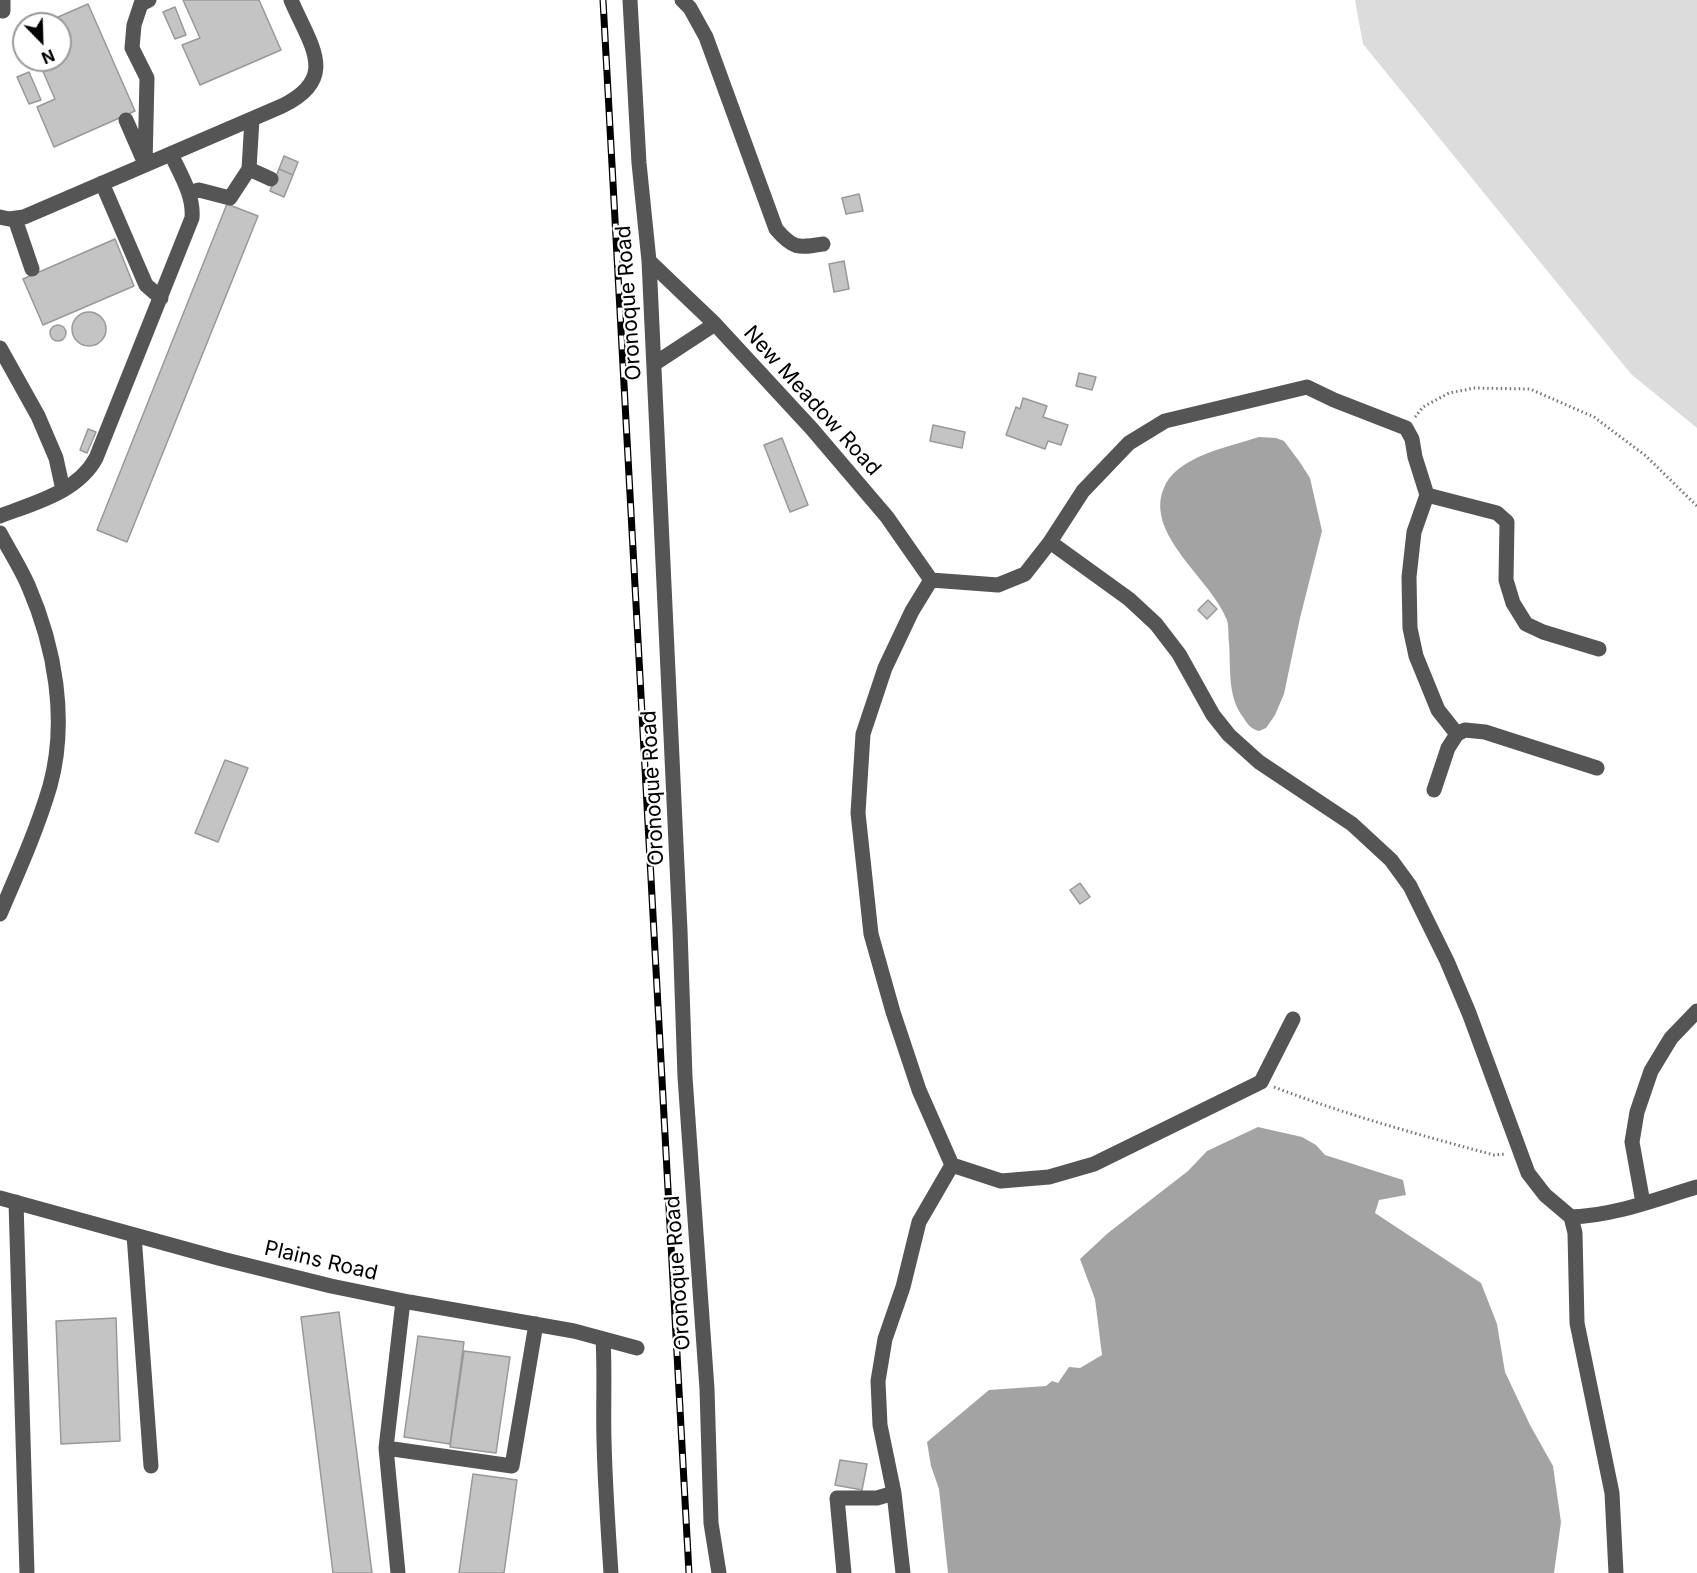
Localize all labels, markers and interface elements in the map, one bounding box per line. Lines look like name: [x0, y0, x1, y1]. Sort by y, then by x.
north arrow: [12, 12, 72, 72]
text: N: [39, 45, 58, 68]
street label: Oronoque Road: [611, 225, 647, 381]
street label: New Meadow Road: [738, 321, 886, 481]
street label: Oronoque Road: [636, 710, 670, 866]
street label: Oronoque Road: [660, 1195, 696, 1351]
street label: Plains Road: [262, 1236, 380, 1286]

